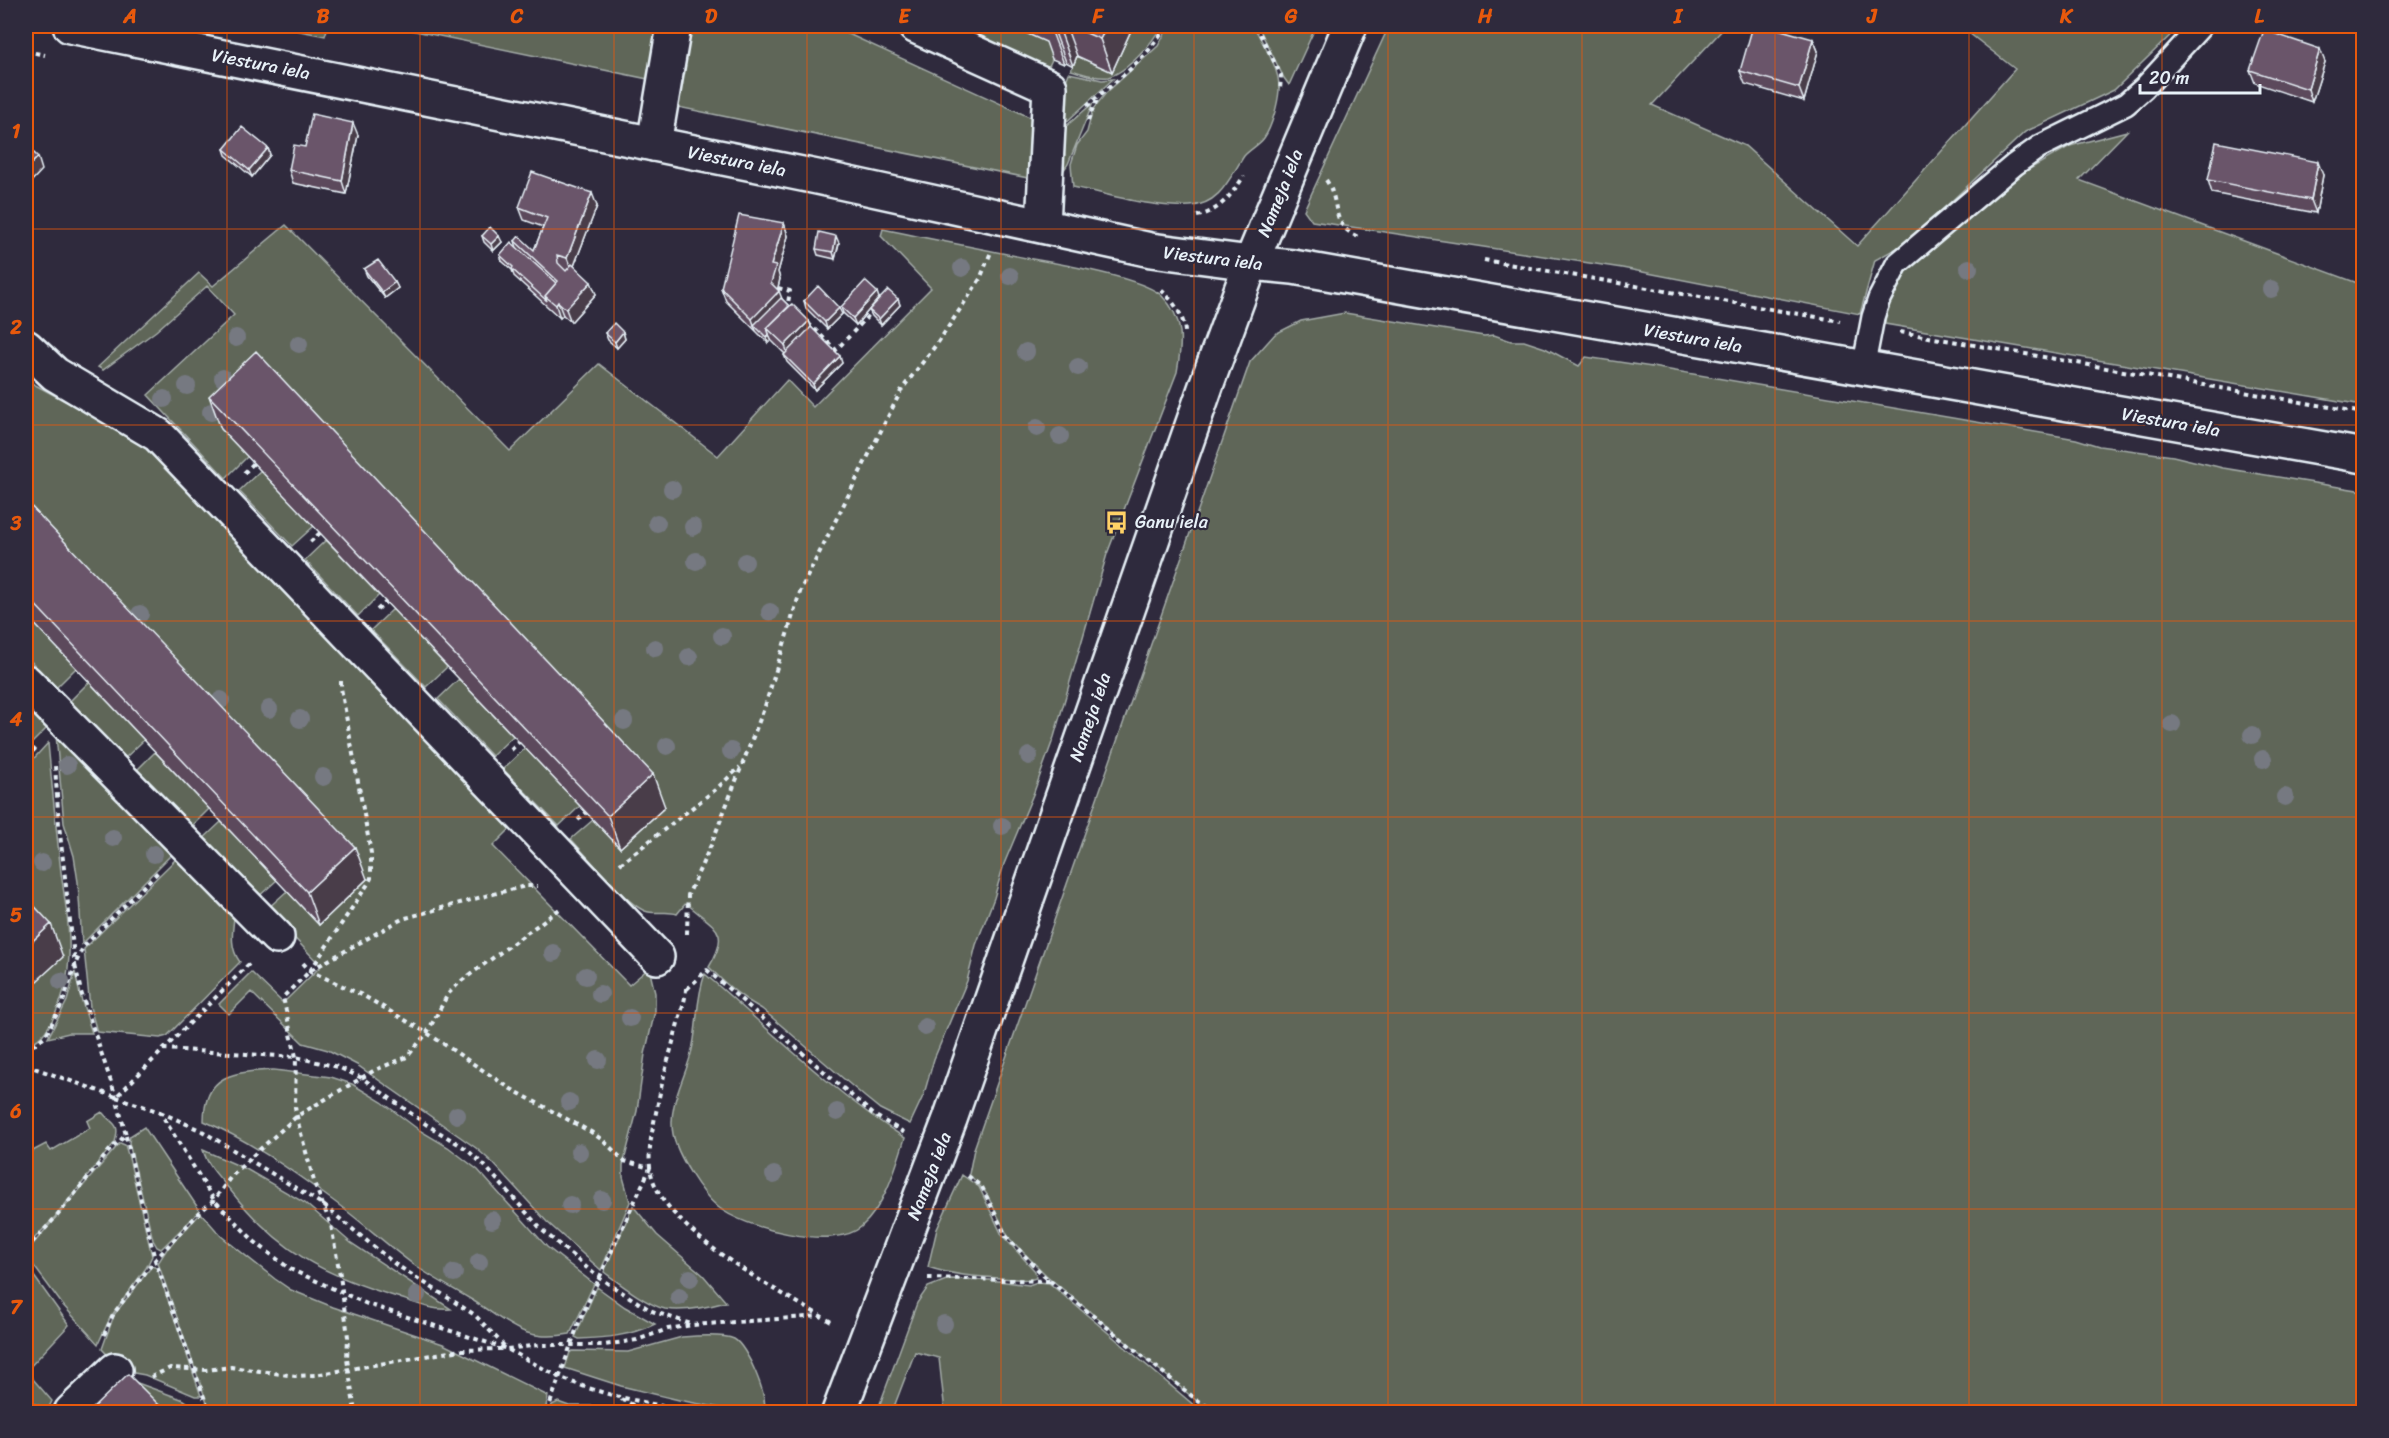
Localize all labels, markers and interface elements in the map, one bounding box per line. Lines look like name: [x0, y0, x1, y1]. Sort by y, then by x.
text: A: [122, 0, 137, 34]
text: B: [317, 0, 330, 34]
text: C: [510, 0, 524, 34]
text: D: [705, 0, 718, 34]
text: E: [898, 0, 911, 34]
text: F: [1092, 0, 1105, 34]
text: G: [1284, 0, 1298, 34]
text: H: [1477, 0, 1493, 34]
text: I: [1673, 0, 1684, 34]
text: J: [1866, 0, 1878, 34]
text: K: [2059, 0, 2074, 34]
text: L: [2254, 0, 2264, 34]
street label: Viestura iela: [209, 39, 313, 89]
scale bar: [2140, 57, 2260, 95]
text: 20 m: [2149, 62, 2189, 94]
text: 1: [12, 114, 21, 149]
street label: Viestura iela: [685, 136, 789, 186]
street label: Nameja iela: [1248, 144, 1312, 242]
street label: Viestura iela: [1162, 236, 1264, 280]
text: 2: [9, 310, 22, 345]
street label: Viestura iela: [1641, 314, 1745, 362]
street label: Viestura iela: [2119, 398, 2223, 446]
text: 3: [10, 506, 22, 541]
place label: Ganu iela: [1135, 506, 1209, 538]
bus stop icon: Ganu iela: [1104, 509, 1130, 535]
street label: Nameja iela: [1060, 668, 1120, 766]
text: 4: [9, 702, 23, 737]
text: 5: [10, 898, 22, 933]
text: 6: [9, 1094, 22, 1129]
street label: Nameja iela: [897, 1127, 961, 1225]
text: 7: [10, 1290, 23, 1325]

